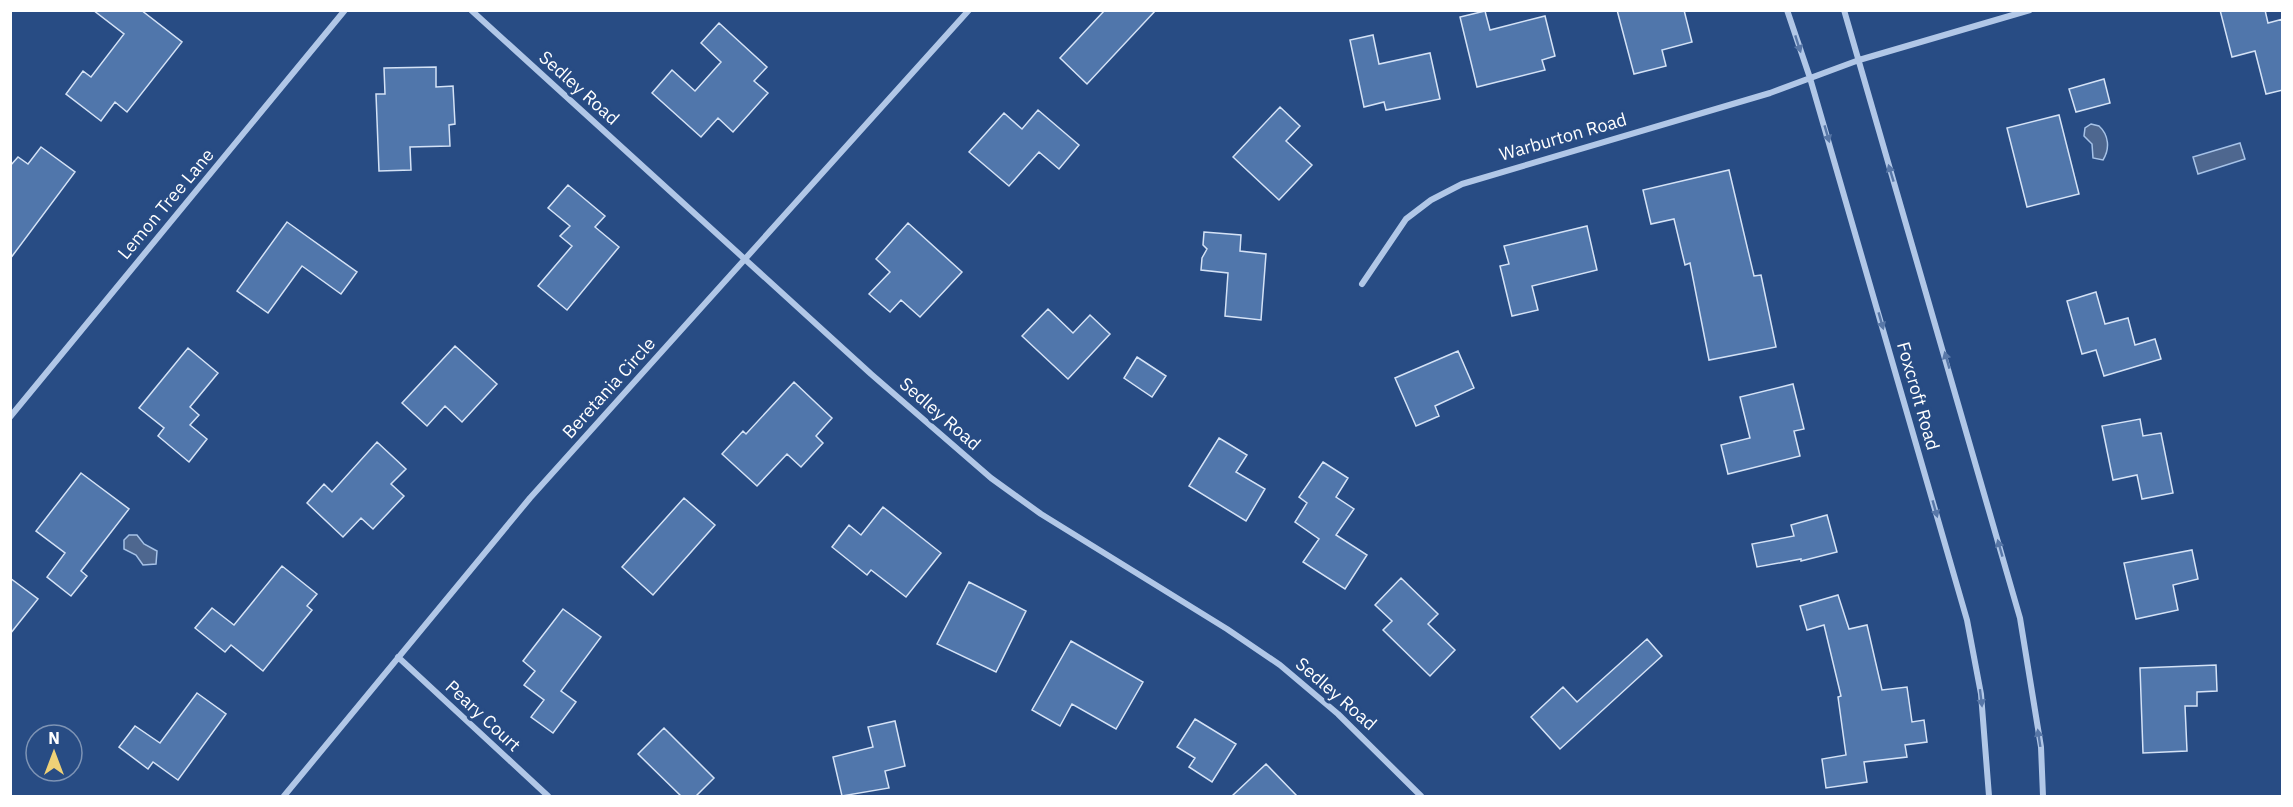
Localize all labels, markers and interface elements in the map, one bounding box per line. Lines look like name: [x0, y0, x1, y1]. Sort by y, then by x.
one-way arrow: [1793, 35, 1803, 53]
street label: Sedley Road: [534, 46, 624, 130]
street label: Warburton Road: [1496, 107, 1629, 166]
one-way arrow: [1822, 125, 1832, 143]
street label: Lemon Tree Lane: [113, 143, 219, 264]
one-way arrow: [1886, 164, 1895, 182]
one-way arrow: [1877, 312, 1886, 330]
street label: Beretania Circle: [557, 332, 660, 443]
street label: Foxcroft Road: [1892, 339, 1945, 453]
one-way arrow: [1942, 351, 1951, 369]
street label: Sedley Road: [895, 372, 986, 455]
one-way arrow: [1930, 499, 1940, 518]
one-way arrow: [1995, 538, 2004, 556]
street label: Sedley Road: [1291, 652, 1382, 735]
street label: Peary Court: [441, 675, 526, 756]
one-way arrow: [1976, 688, 1986, 707]
north arrow: [24, 723, 84, 783]
text: N: [48, 728, 60, 748]
one-way arrow: [2035, 729, 2044, 748]

